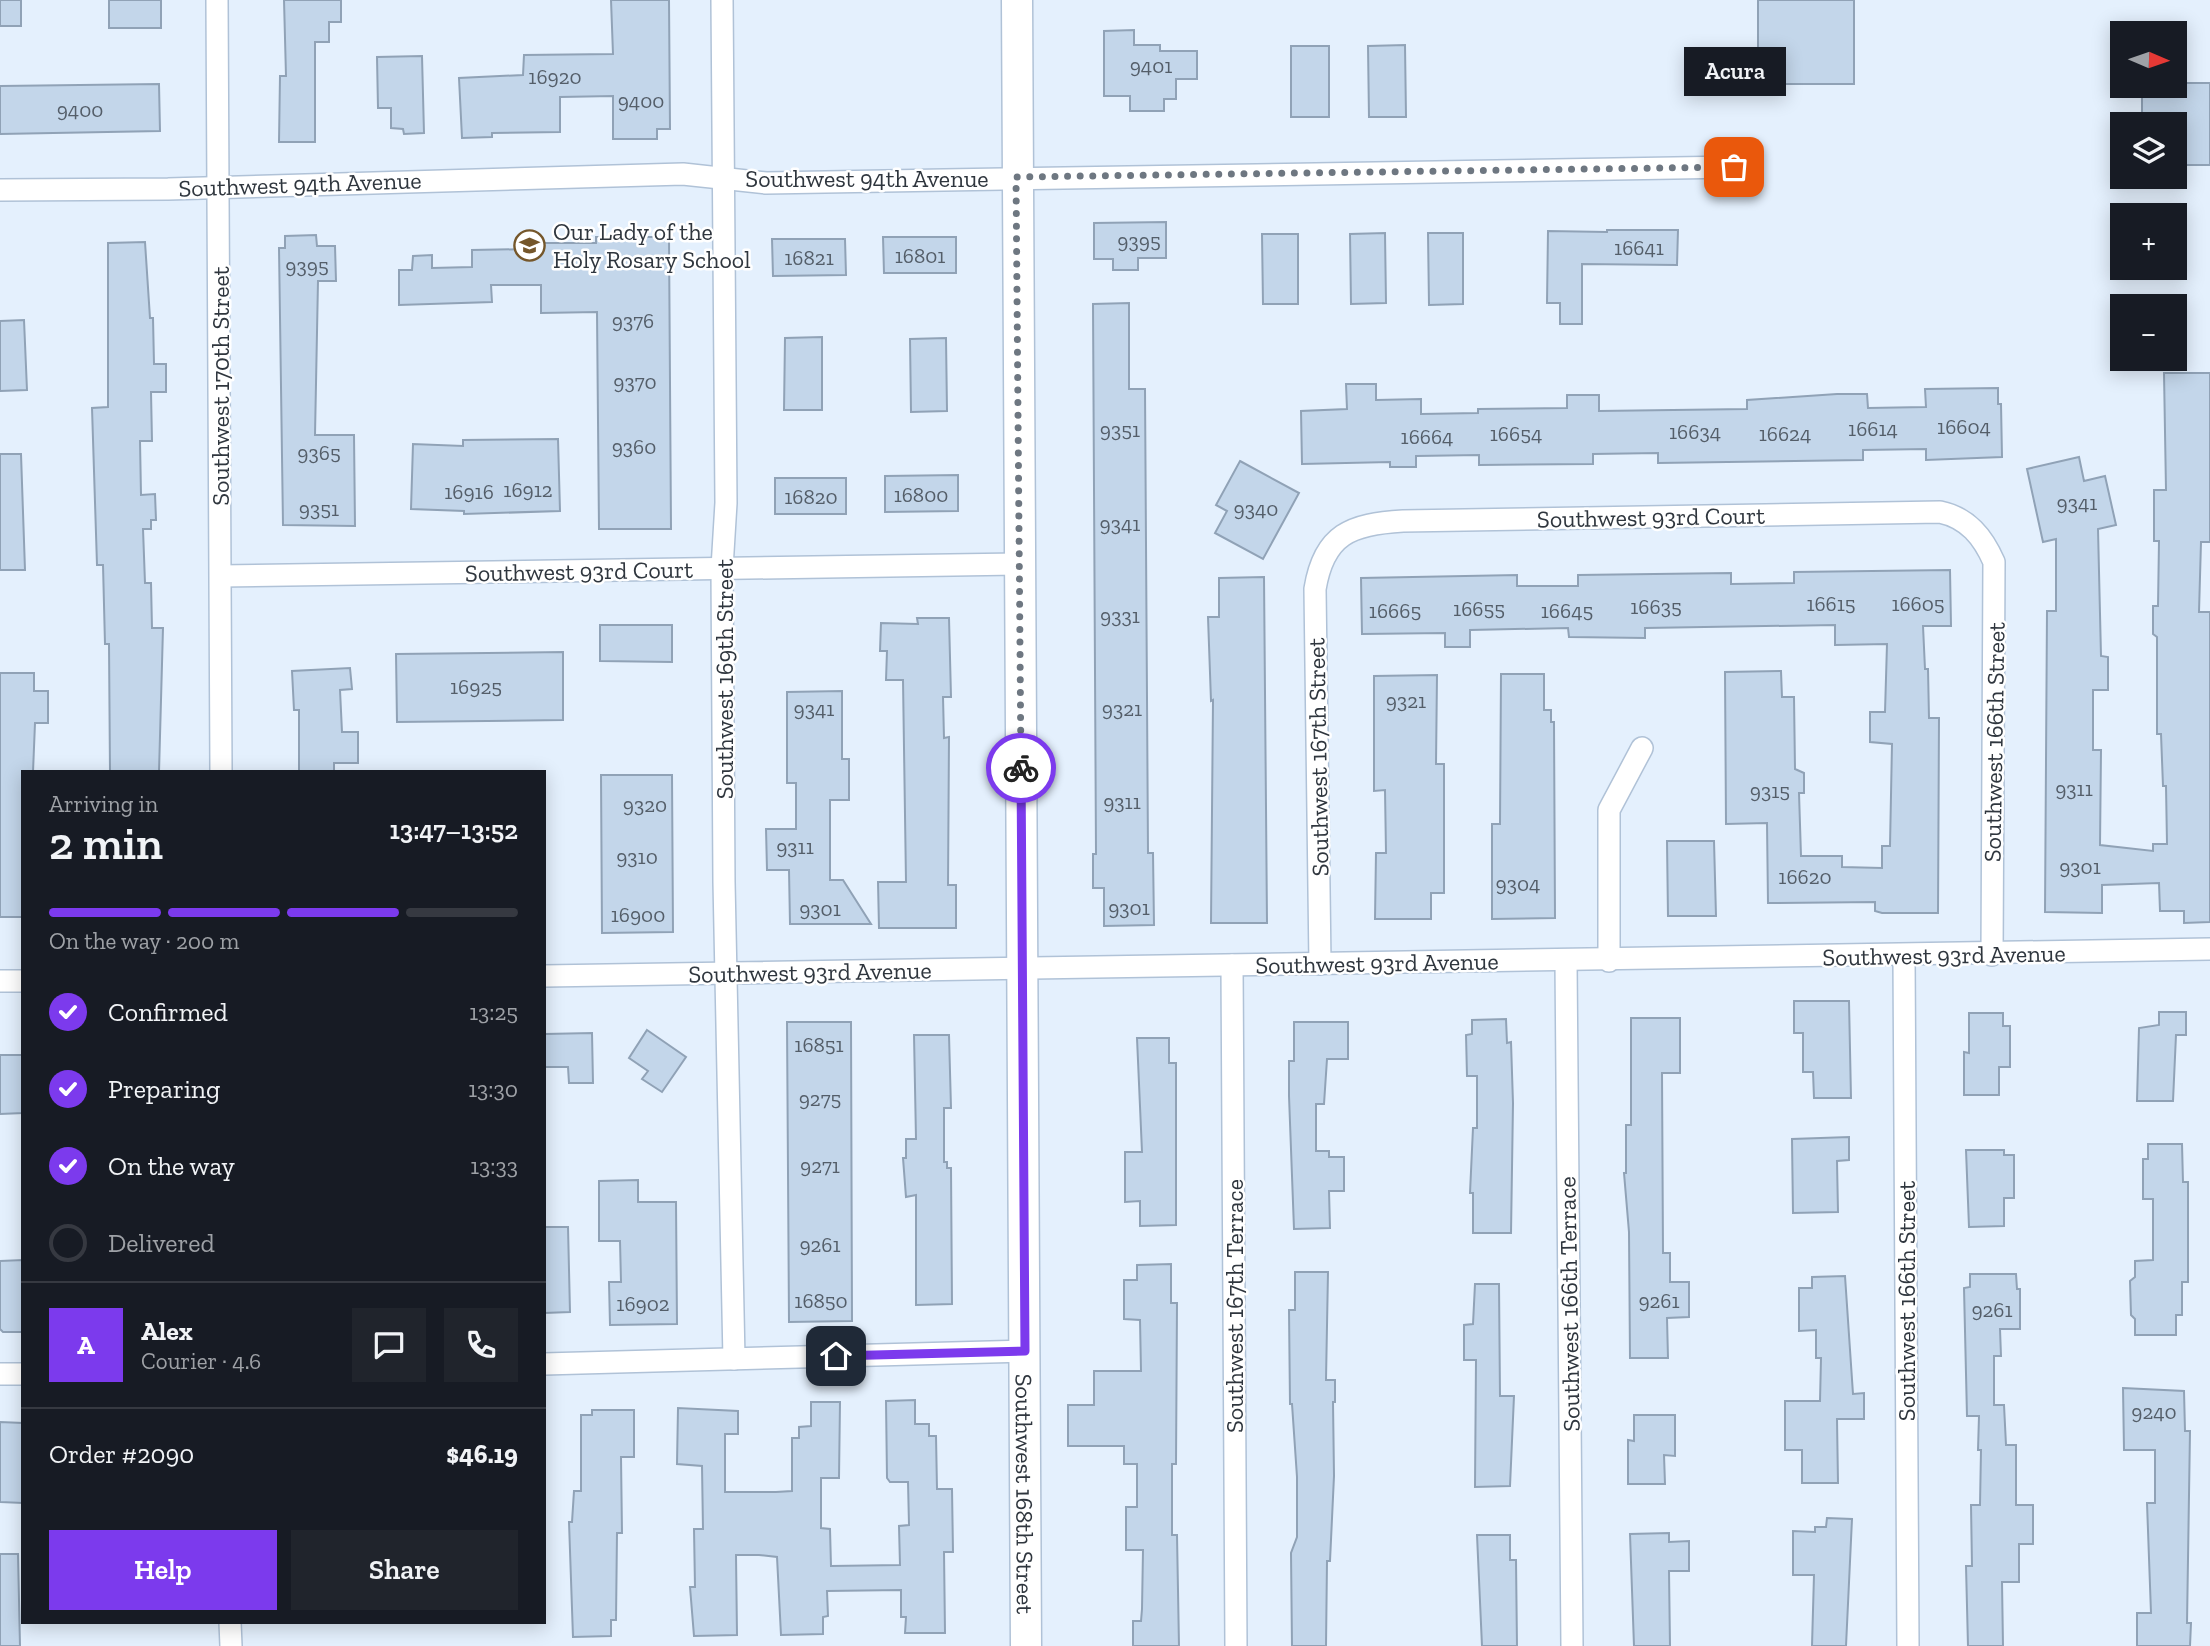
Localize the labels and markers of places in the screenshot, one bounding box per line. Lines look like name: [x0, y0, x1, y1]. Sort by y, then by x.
callout: Acura: [1683, 48, 1785, 97]
pin: [1704, 137, 1764, 197]
place label: Our Lady of the Holy Rosary School: [553, 217, 751, 274]
school or university icon: Our Lady of the Holy Rosary School: [513, 228, 547, 262]
pin: [806, 1326, 866, 1386]

